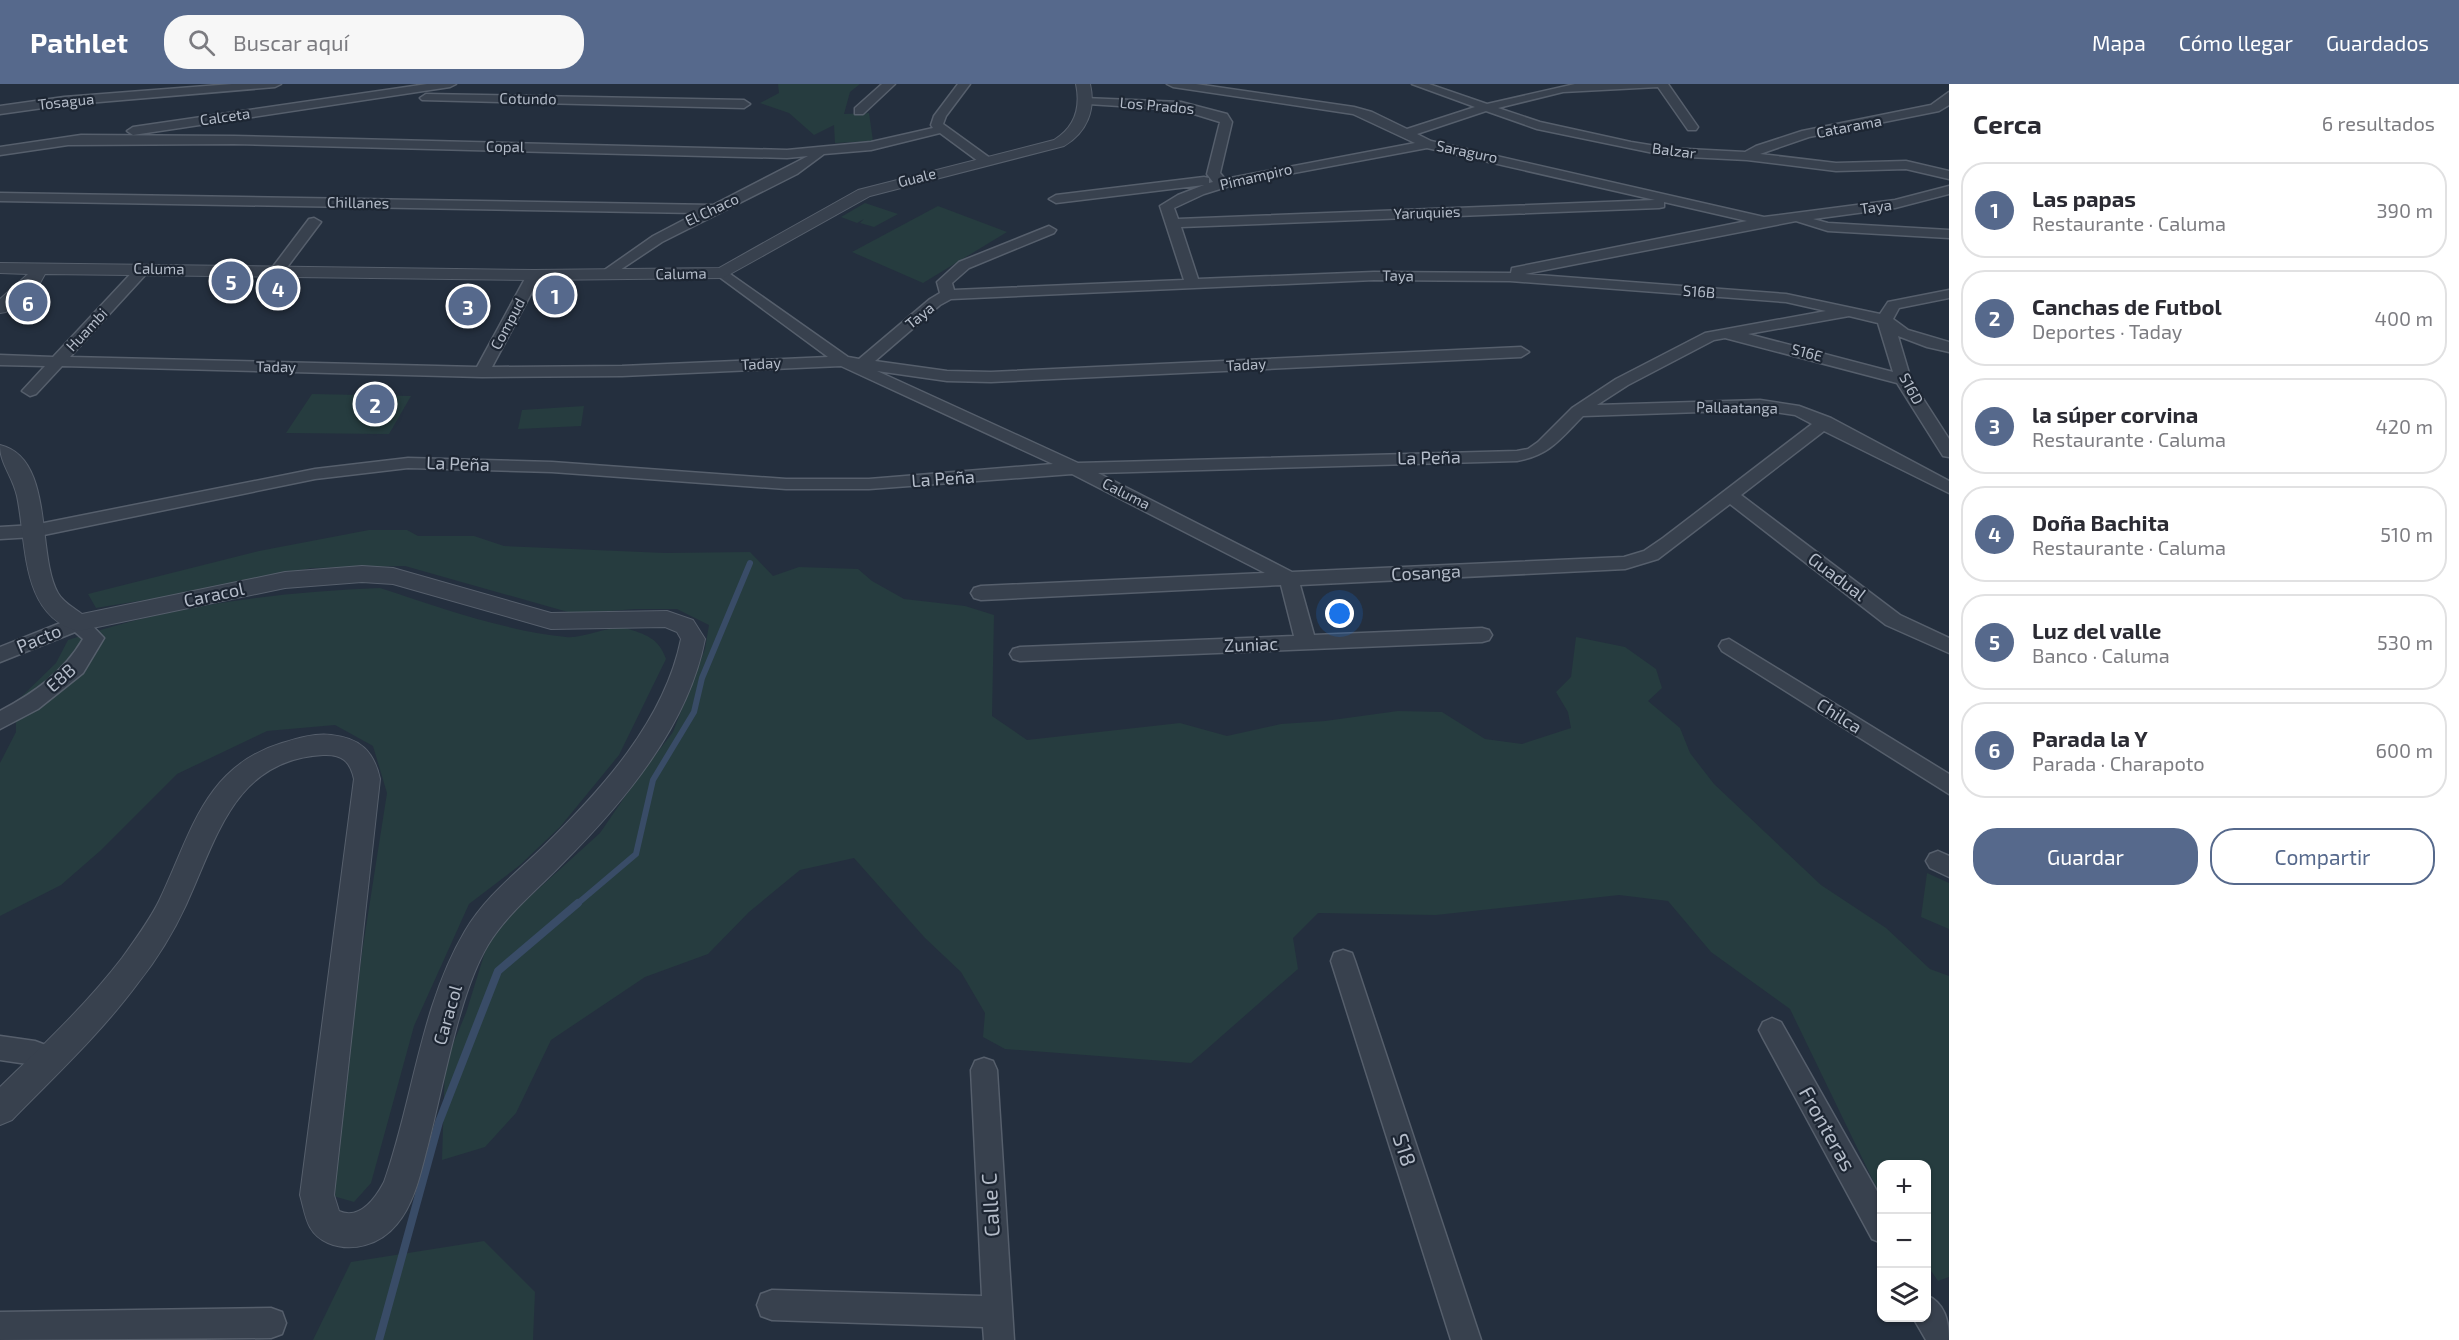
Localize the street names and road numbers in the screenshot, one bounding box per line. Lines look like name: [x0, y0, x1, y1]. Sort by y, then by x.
street label: Tosagua: [37, 89, 95, 113]
street label: Cotundo: [499, 89, 557, 107]
street label: Los Prados: [1119, 93, 1195, 117]
street label: Calceta: [199, 104, 251, 128]
street label: Catarama: [1815, 111, 1883, 141]
street label: Saraguro: [1435, 136, 1499, 166]
street label: Copal: [486, 137, 525, 155]
street label: Balzar: [1651, 138, 1697, 162]
street label: Pimampiro: [1218, 159, 1294, 193]
street label: Guale: [896, 164, 938, 190]
street label: El Chaco: [682, 189, 741, 229]
street label: Chillanes: [327, 192, 389, 212]
street label: Taya: [1859, 195, 1893, 217]
street label: Yaruquies: [1393, 202, 1461, 222]
street label: Caluma: [133, 259, 185, 277]
street label: Caluma: [655, 264, 707, 282]
street label: Taya: [1382, 266, 1414, 284]
street label: S16B: [1682, 281, 1716, 301]
street label: Compud: [486, 295, 528, 353]
street label: Taya: [901, 298, 937, 332]
street label: Huambi: [62, 304, 111, 355]
street label: S16E: [1790, 339, 1825, 365]
street label: Taday: [740, 353, 782, 373]
street label: Taday: [1225, 354, 1267, 374]
street label: Taday: [256, 357, 296, 375]
street label: S16D: [1896, 370, 1928, 407]
street label: Pallaatanga: [1696, 397, 1778, 417]
street label: La Peña: [1397, 445, 1461, 469]
street label: La Peña: [426, 451, 490, 475]
street label: La Peña: [910, 465, 975, 491]
street label: Caluma: [1100, 473, 1153, 513]
street label: Guadual: [1804, 547, 1872, 606]
street label: Cosanga: [1391, 559, 1461, 585]
street label: Caracol: [181, 577, 247, 611]
street label: Pacto: [13, 619, 64, 657]
street label: Zuniac: [1224, 632, 1279, 656]
street label: E8B: [41, 658, 80, 696]
street label: Chilca: [1813, 693, 1866, 738]
street label: Caracol: [428, 982, 466, 1047]
street label: Fronteras: [1795, 1081, 1862, 1175]
street label: S18: [1388, 1130, 1422, 1169]
street label: Calle C: [975, 1172, 1004, 1238]

